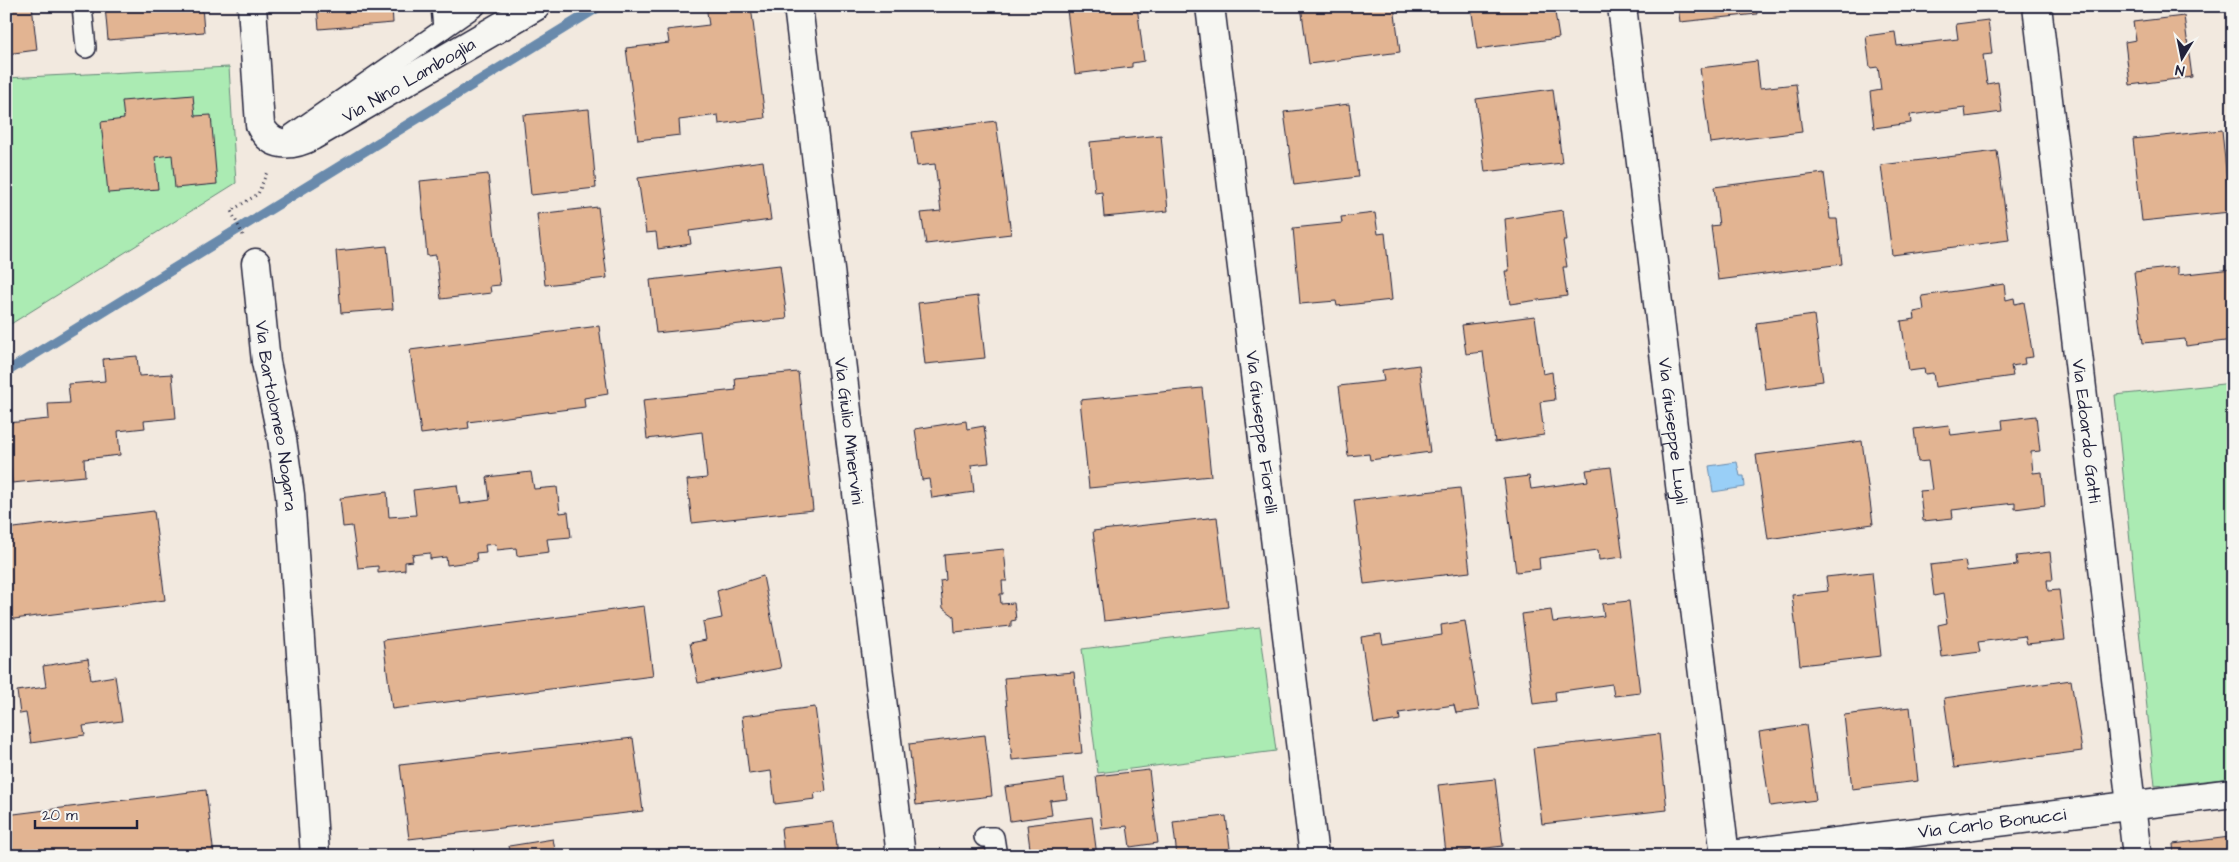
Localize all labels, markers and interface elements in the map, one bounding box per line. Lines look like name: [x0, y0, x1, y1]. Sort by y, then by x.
street label: Via Nino Lamboglia: [337, 32, 480, 129]
north arrow: [2156, 32, 2206, 82]
text: N: [2174, 59, 2186, 80]
street label: Via Bartolomeo Nogara: [249, 319, 303, 512]
street label: Via Giuseppe Fiorelli: [1239, 349, 1284, 515]
street label: Via Giulio Minervini: [828, 356, 870, 506]
street label: Via Giuseppe Lugli: [1652, 356, 1694, 506]
street label: Via Edoardo Gatti: [2066, 358, 2107, 505]
scale bar: [35, 797, 138, 829]
street label: Via Carlo Bonucci: [1917, 802, 2068, 845]
text: 20 m: [42, 805, 78, 826]

